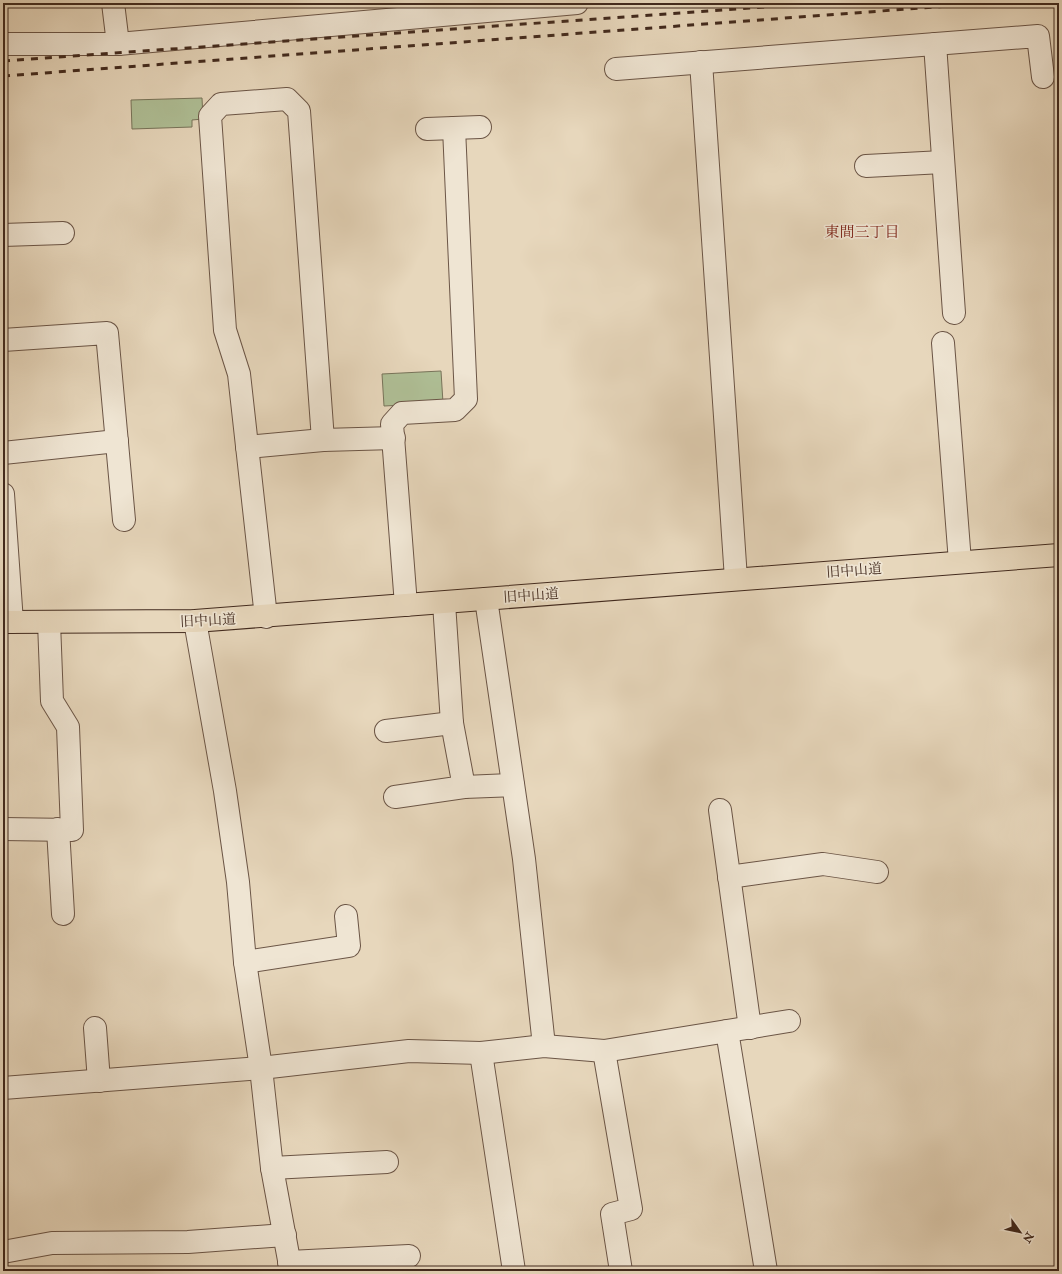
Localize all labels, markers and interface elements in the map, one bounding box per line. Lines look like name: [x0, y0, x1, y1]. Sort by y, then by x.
district label: 東間三丁目: [824, 223, 900, 242]
street label: 旧中山道: [826, 560, 883, 581]
street label: 旧中山道: [503, 585, 560, 606]
street label: 旧中山道: [180, 611, 236, 630]
north arrow: [1000, 1212, 1040, 1252]
text: N: [1019, 1229, 1037, 1246]

